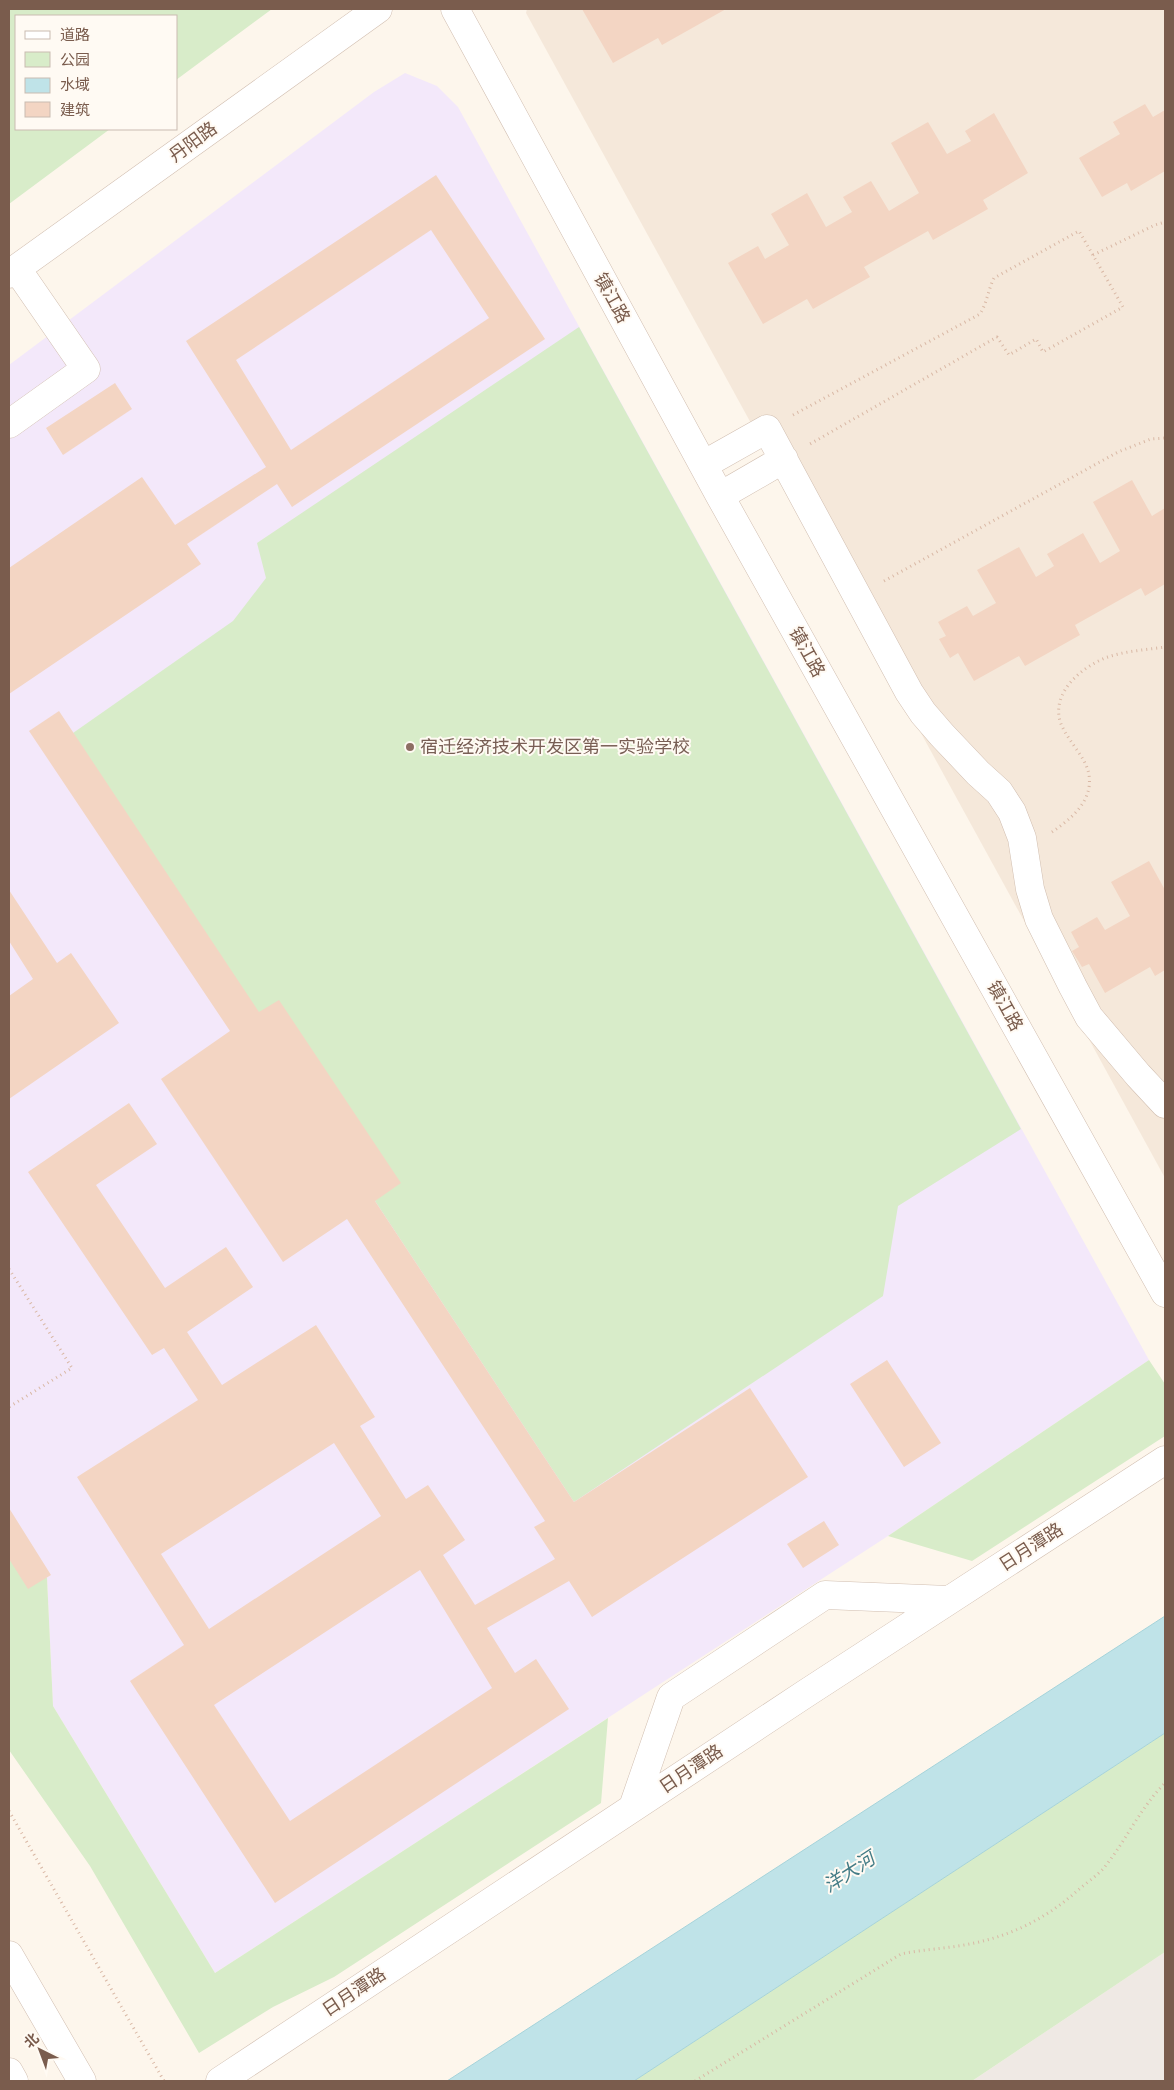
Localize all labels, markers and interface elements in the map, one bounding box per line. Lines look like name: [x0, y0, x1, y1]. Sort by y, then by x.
legend: [15, 15, 178, 130]
text: 道路: [60, 26, 90, 44]
text: 公园: [60, 51, 90, 69]
text: 水域: [60, 76, 90, 94]
text: 建筑: [60, 101, 90, 119]
street label: 丹阳路: [165, 117, 221, 167]
street label: 镇江路: [589, 269, 635, 327]
street label: 镇江路: [784, 623, 830, 681]
place label: 宿迁经济技术开发区第一实验学校: [420, 736, 690, 758]
marker: 宿迁经济技术开发区第一实验学校: [404, 741, 416, 753]
street label: 镇江路: [982, 977, 1028, 1035]
street label: 日月潭路: [995, 1518, 1067, 1576]
street label: 日月潭路: [655, 1740, 727, 1798]
water label: 洋大河: [819, 1845, 883, 1897]
street label: 日月潭路: [318, 1963, 390, 2021]
north arrow: [15, 2025, 65, 2075]
text: 北: [20, 2029, 43, 2052]

